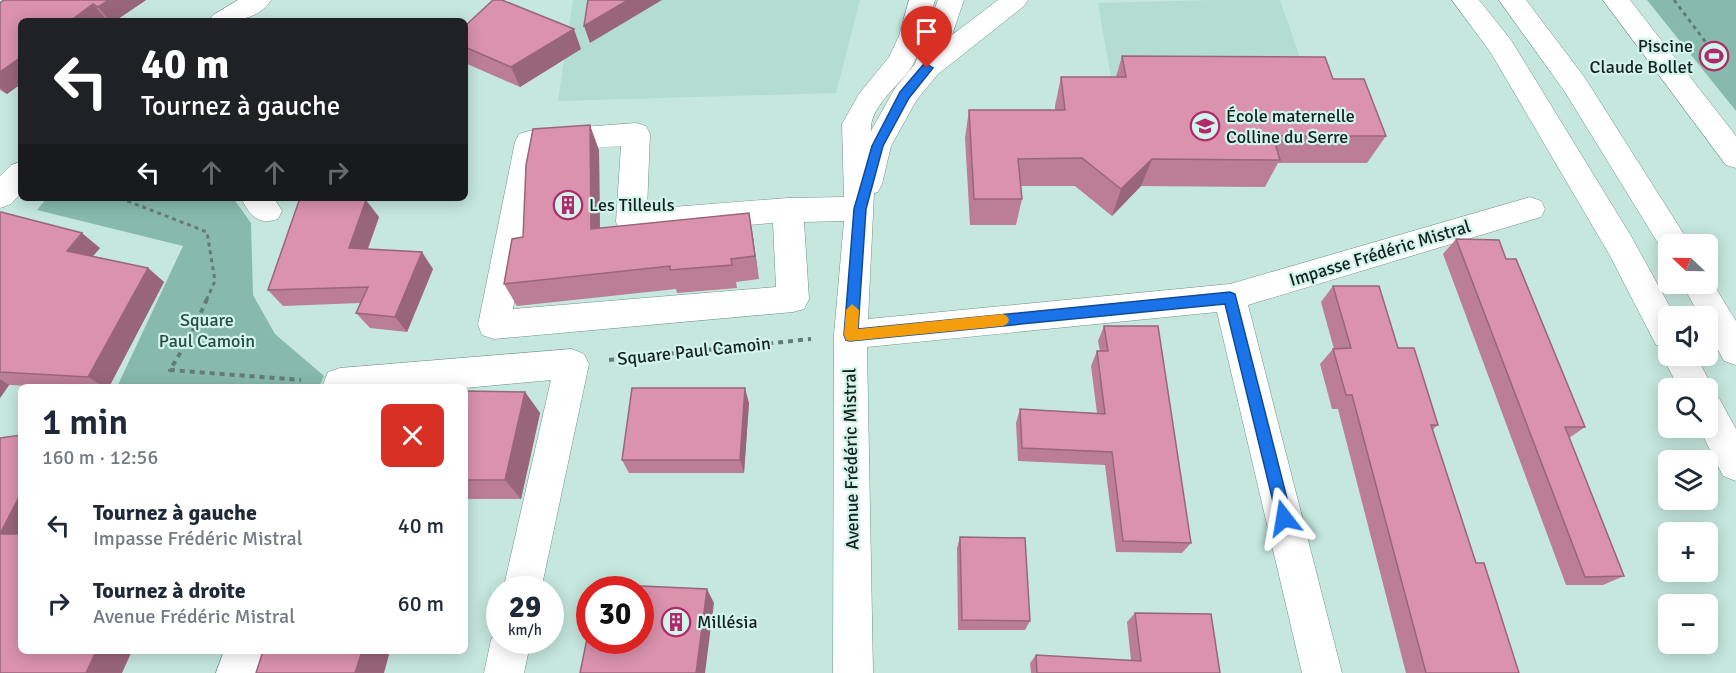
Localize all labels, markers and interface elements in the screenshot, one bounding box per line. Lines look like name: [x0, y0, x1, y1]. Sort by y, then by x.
pin: [901, 6, 952, 68]
icon: arrive: [910, 15, 943, 48]
place label: Piscine Claude Bollet: [1590, 35, 1693, 78]
text: 40 m: [141, 39, 230, 90]
sports icon: Piscine Claude Bollet: [1698, 40, 1730, 72]
icon: left: [42, 42, 120, 120]
text: Tournez à gauche: [141, 90, 340, 123]
place label: École maternelle Colline du Serre: [1226, 105, 1355, 148]
school or university icon: École maternelle Colline du Serre: [1189, 110, 1221, 142]
icon: left: [132, 156, 165, 189]
icon: ahead: [195, 156, 228, 189]
icon: ahead: [258, 156, 291, 189]
icon: right: [321, 156, 354, 189]
building icon: Les Tilleuls: [552, 189, 584, 221]
place label: Les Tilleuls: [589, 194, 675, 216]
street label: Impasse Frédéric Mistral: [1287, 215, 1473, 291]
north arrow: [1658, 234, 1718, 294]
map controls: [1658, 234, 1718, 654]
button: sound: [1658, 306, 1718, 366]
park label: Square Paul Camoin: [159, 309, 255, 352]
street label: Square Paul Camoin: [616, 332, 772, 370]
street label: Avenue Frédéric Mistral: [838, 368, 864, 550]
button: search: [1658, 378, 1718, 438]
text: 1 min: [42, 400, 128, 445]
button: close: [381, 404, 444, 467]
text: 160 m · 12:56: [42, 445, 158, 470]
button: layers: [1658, 450, 1718, 510]
position arrow: [1252, 486, 1316, 550]
text: Tournez à gauche: [93, 499, 257, 526]
icon: left: [42, 509, 75, 542]
text: 40 m: [398, 512, 444, 539]
button: +: [1658, 522, 1718, 582]
text: Impasse Frédéric Mistral: [93, 526, 303, 551]
speed limit sign: 30: [576, 576, 654, 654]
text: Tournez à droite: [93, 577, 246, 604]
icon: right: [42, 587, 75, 620]
text: 29: [509, 589, 541, 626]
text: 60 m: [398, 590, 444, 617]
button: −: [1658, 594, 1718, 654]
text: Avenue Frédéric Mistral: [93, 604, 295, 629]
building icon: Millésia: [660, 606, 692, 638]
place label: Millésia: [697, 611, 758, 633]
text: km/h: [508, 621, 542, 639]

